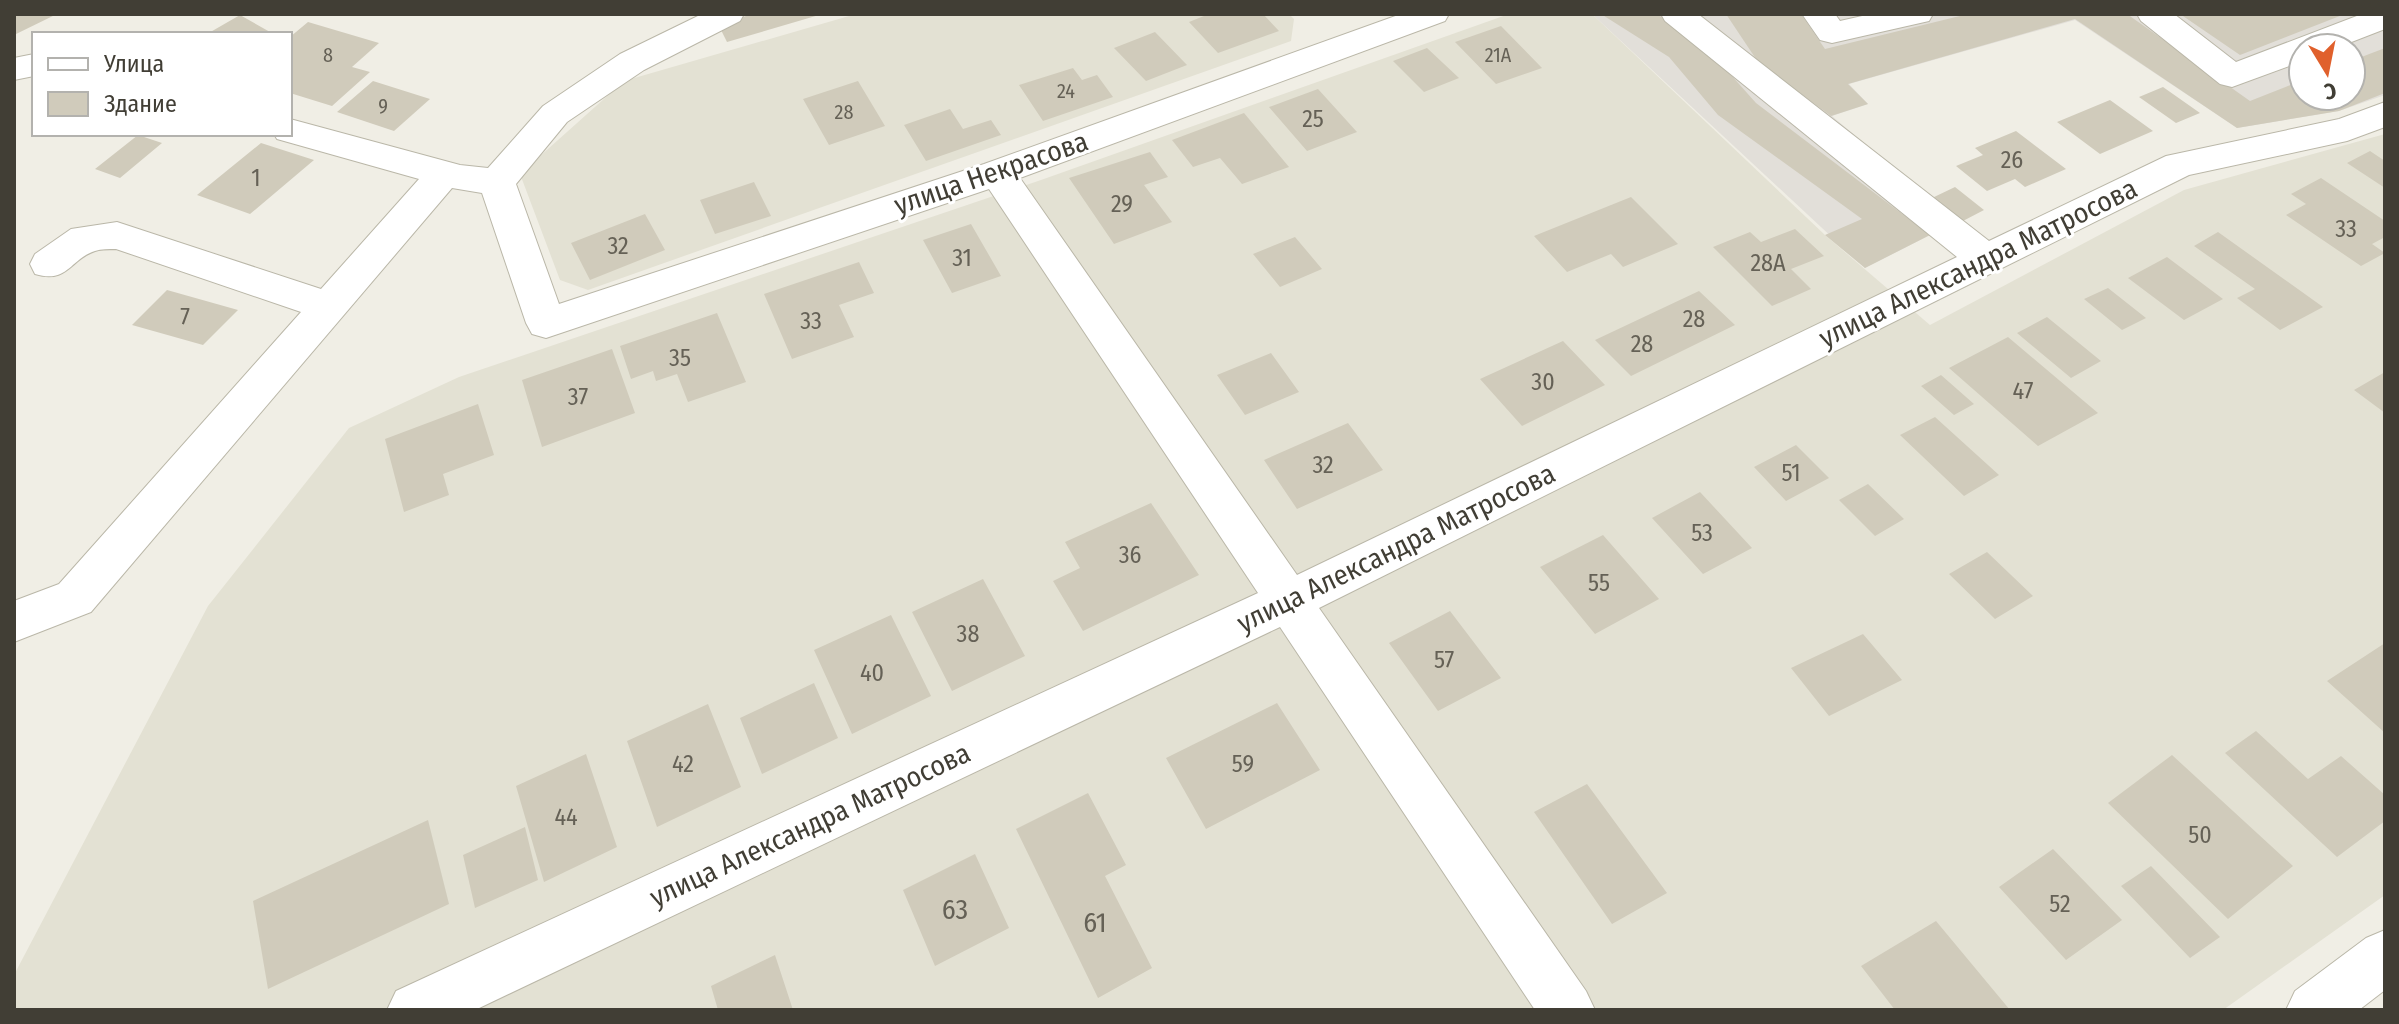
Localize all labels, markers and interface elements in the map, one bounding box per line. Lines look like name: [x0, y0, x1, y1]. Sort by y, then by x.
legend: [32, 32, 292, 136]
north arrow: [2287, 32, 2367, 112]
house number: 8: [323, 43, 333, 67]
house number: 21А: [1485, 43, 1512, 67]
text: Улица: [103, 50, 164, 78]
text: С: [2322, 77, 2338, 106]
house number: 24: [1057, 79, 1075, 103]
text: Здание: [104, 90, 177, 118]
house number: 9: [378, 94, 388, 118]
house number: 28: [835, 100, 853, 124]
house number: 25: [1302, 105, 1324, 133]
street label: улица Некрасова: [890, 124, 1092, 222]
house number: 26: [2001, 146, 2023, 174]
house number: 1: [251, 164, 261, 192]
street label: улица Александра Матросова: [1814, 172, 2142, 354]
house number: 29: [1111, 190, 1133, 218]
house number: 33: [2335, 215, 2357, 243]
house number: 32: [607, 232, 629, 260]
house number: 31: [952, 244, 972, 272]
house number: 28А: [1750, 249, 1786, 277]
house number: 7: [180, 303, 190, 331]
house number: 28: [1683, 305, 1705, 333]
house number: 33: [800, 307, 822, 335]
house number: 28: [1631, 330, 1653, 358]
house number: 35: [669, 344, 691, 372]
house number: 30: [1531, 368, 1555, 396]
house number: 47: [2013, 377, 2034, 405]
house number: 37: [568, 383, 588, 411]
house number: 32: [1312, 451, 1334, 479]
street label: улица Александра Матросова: [1232, 457, 1560, 639]
house number: 51: [1781, 459, 1801, 487]
house number: 53: [1691, 519, 1713, 547]
house number: 36: [1119, 541, 1141, 569]
house number: 55: [1588, 569, 1610, 597]
house number: 38: [957, 620, 979, 648]
house number: 57: [1434, 646, 1454, 674]
house number: 40: [860, 659, 884, 687]
street label: улица Александра Матросова: [645, 736, 975, 914]
house number: 42: [672, 750, 694, 778]
house number: 59: [1232, 750, 1254, 778]
house number: 44: [554, 803, 578, 831]
house number: 50: [2188, 821, 2212, 849]
house number: 52: [2049, 890, 2071, 918]
house number: 63: [942, 893, 968, 926]
house number: 61: [1083, 906, 1107, 939]

